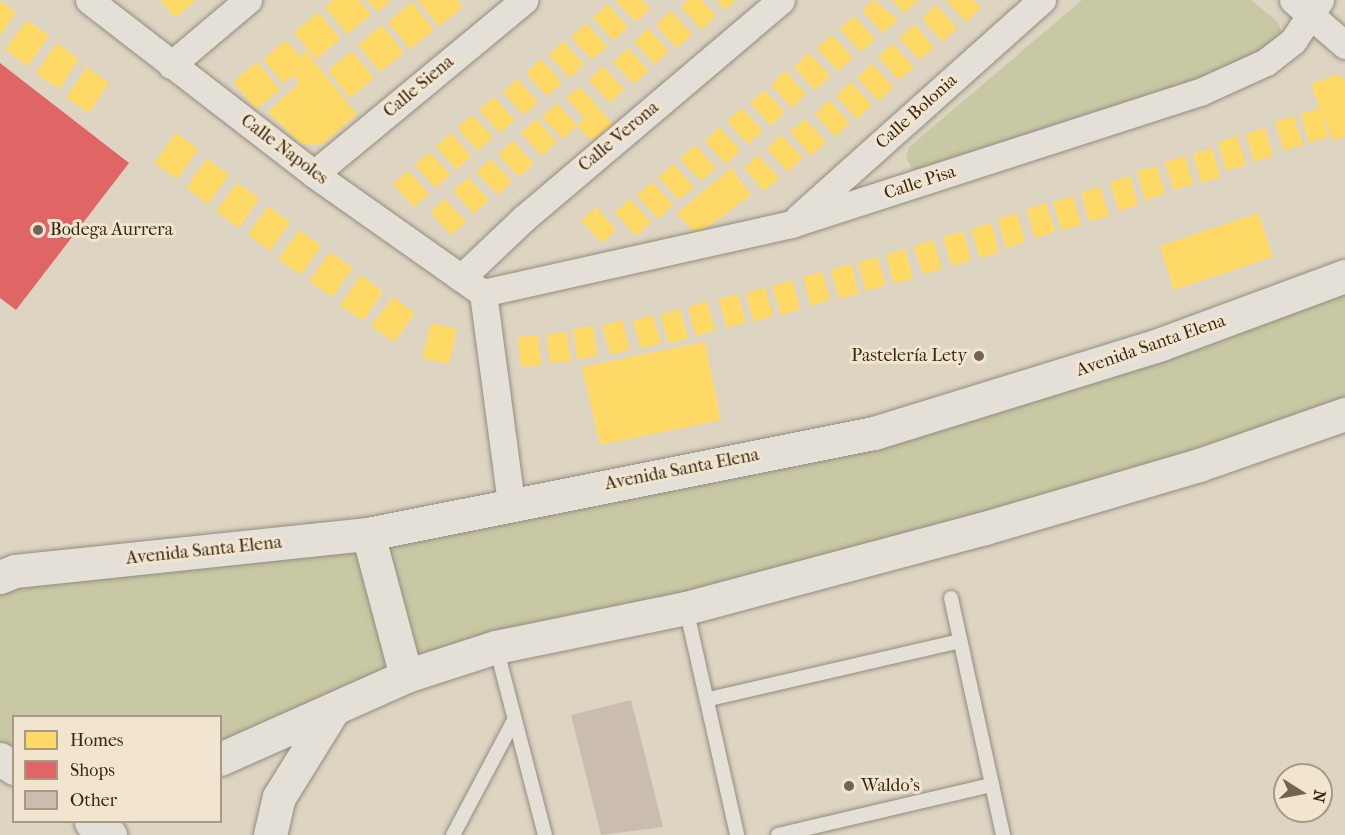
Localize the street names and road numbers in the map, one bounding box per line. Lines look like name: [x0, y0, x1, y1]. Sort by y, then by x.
street label: Calle Siena: [379, 51, 459, 123]
street label: Calle Bolonia: [872, 70, 962, 154]
street label: Calle Verona: [575, 97, 663, 177]
street label: Calle Napoles: [236, 110, 332, 190]
street label: Calle Pisa: [881, 161, 959, 205]
street label: Avenida Santa Elena: [1073, 310, 1229, 382]
street label: Avenida Santa Elena: [603, 444, 761, 496]
street label: Avenida Santa Elena: [125, 532, 283, 570]

